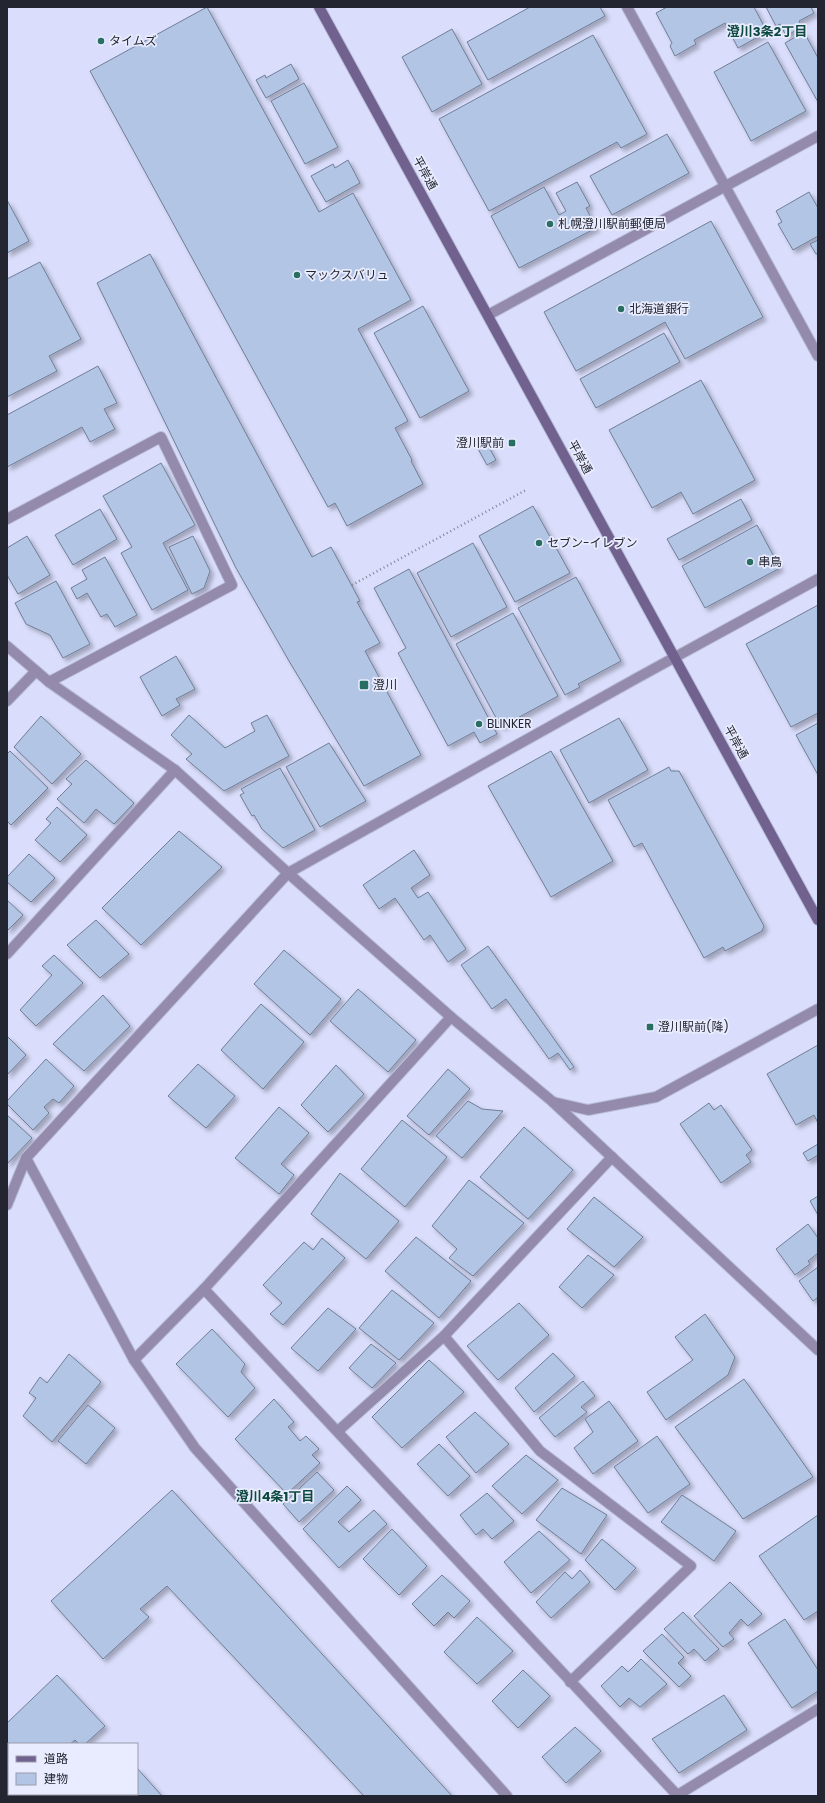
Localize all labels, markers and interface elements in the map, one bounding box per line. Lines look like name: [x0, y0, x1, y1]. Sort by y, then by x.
district label: 澄川3条2丁目: [727, 22, 807, 41]
place label: タイムズ: [109, 32, 157, 49]
marker: タイムズ: [96, 36, 106, 46]
street label: 平岸通: [409, 153, 442, 193]
place label: 札幌澄川駅前郵便局: [558, 215, 666, 232]
marker: 札幌澄川駅前郵便局: [545, 219, 555, 229]
place label: マックスバリュ: [305, 266, 389, 283]
marker: マックスバリュ: [292, 270, 302, 280]
place label: 北海道銀行: [629, 300, 689, 317]
marker: 北海道銀行: [616, 304, 626, 314]
place label: 澄川駅前: [456, 434, 504, 451]
street label: 平岸通: [564, 437, 597, 477]
marker: 澄川駅前: [507, 438, 517, 448]
place label: セブン-イレブン: [547, 534, 638, 551]
marker: セブン-イレブン: [534, 538, 544, 548]
place label: 串鳥: [758, 553, 782, 570]
marker: 串鳥: [745, 557, 755, 567]
place label: 澄川: [373, 676, 397, 693]
marker: 澄川: [358, 679, 370, 691]
place label: BLINKER: [487, 715, 532, 732]
marker: BLINKER: [474, 719, 484, 729]
street label: 平岸通: [720, 722, 753, 762]
place label: 澄川駅前(降): [658, 1018, 729, 1035]
marker: 澄川駅前(降): [645, 1022, 655, 1032]
district label: 澄川4条1丁目: [236, 1487, 314, 1506]
legend: [8, 1743, 138, 1795]
text: 道路: [44, 1750, 68, 1767]
text: 建物: [44, 1770, 68, 1787]

